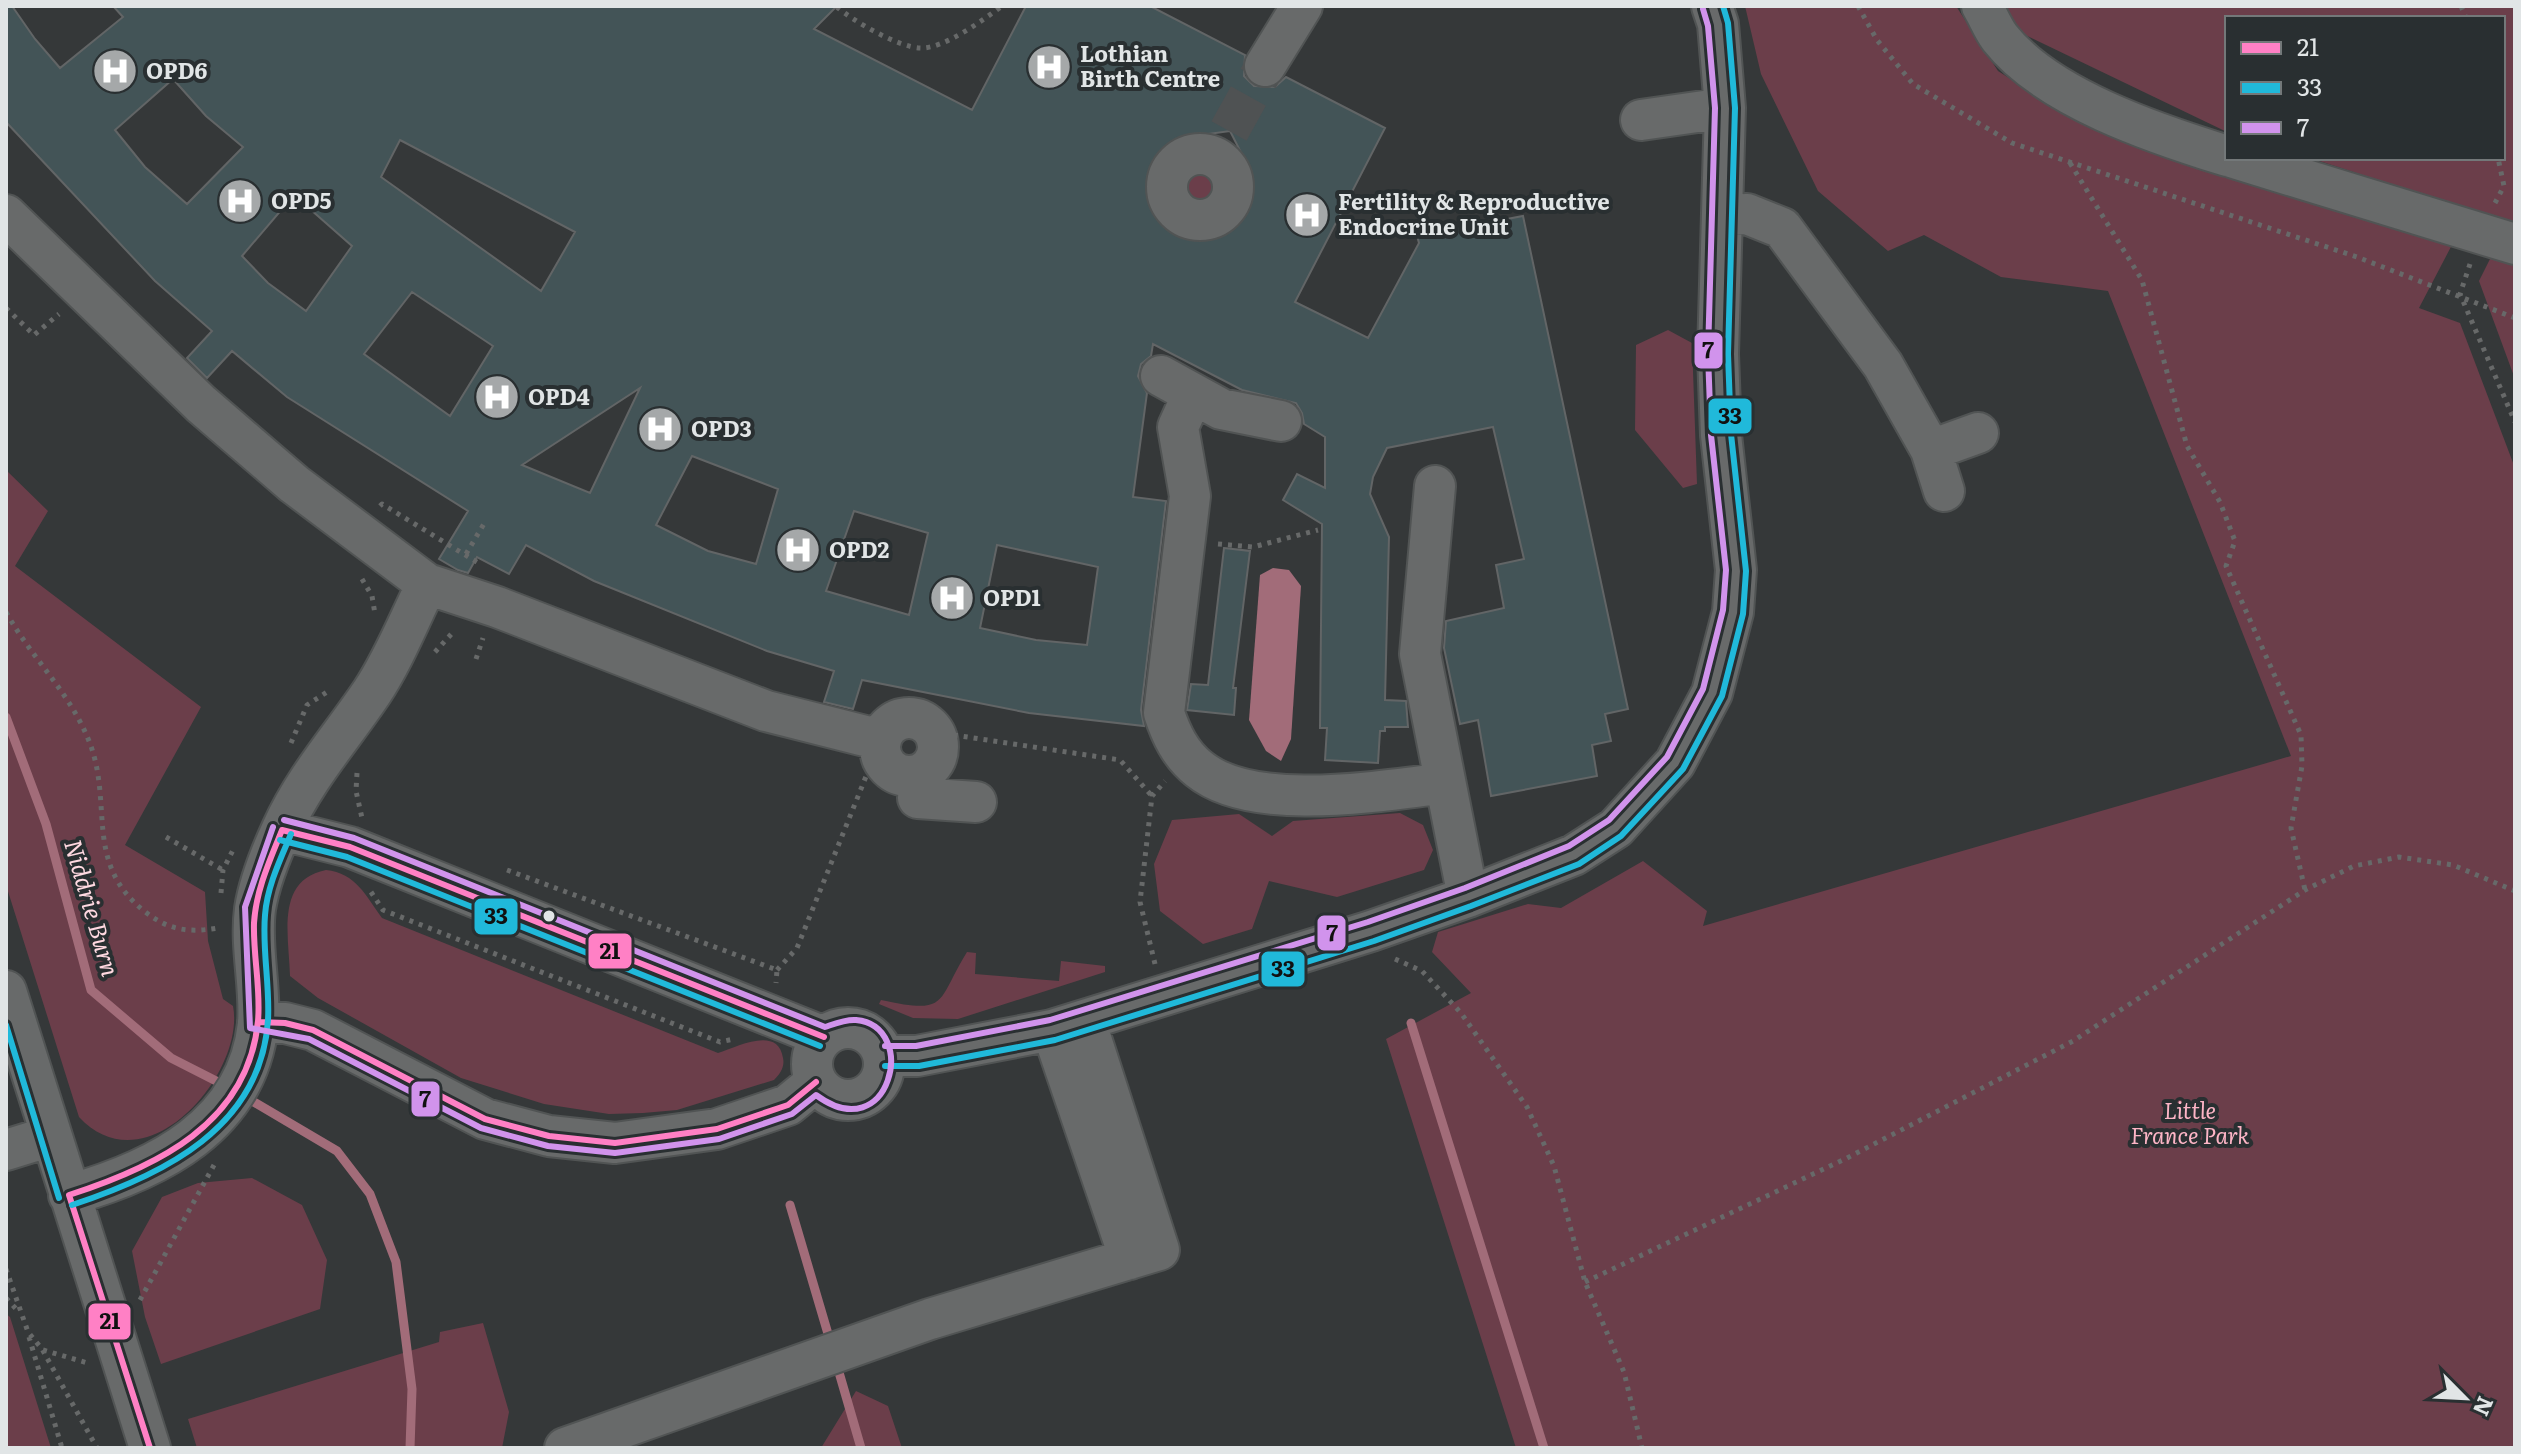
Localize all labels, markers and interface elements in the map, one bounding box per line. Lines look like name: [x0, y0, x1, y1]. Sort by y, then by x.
legend: [2225, 16, 2505, 160]
text: 21: [2297, 28, 2319, 63]
place label: Lothian Birth Centre: [1080, 36, 1220, 94]
hospital icon: Lothian Birth Centre: [1025, 43, 1073, 91]
hospital icon: OPD6: [91, 47, 139, 95]
place label: OPD6: [146, 53, 208, 86]
text: 33: [2297, 68, 2322, 103]
text: 7: [2297, 108, 2309, 143]
hospital icon: OPD5: [216, 177, 264, 225]
place label: OPD5: [271, 183, 332, 216]
place label: Fertility & Reproductive Endocrine Unit: [1338, 184, 1610, 242]
hospital icon: Fertility & Reproductive Endocrine Unit: [1283, 191, 1331, 239]
line badge: 7: [1693, 331, 1724, 370]
text: 7: [1702, 332, 1714, 365]
hospital icon: OPD4: [473, 373, 521, 421]
place label: OPD4: [528, 379, 590, 412]
line badge: 33: [1707, 397, 1753, 435]
text: 33: [1718, 398, 1742, 431]
hospital icon: OPD3: [636, 405, 684, 453]
place label: OPD3: [691, 411, 752, 444]
hospital icon: OPD2: [774, 526, 822, 574]
place label: OPD2: [829, 532, 890, 565]
hospital icon: OPD1: [928, 574, 976, 622]
place label: OPD1: [983, 580, 1041, 613]
water label: Niddrie Burn: [57, 835, 130, 980]
line badge: 33: [473, 897, 519, 936]
text: 33: [484, 898, 508, 931]
unlabelled marker: [541, 908, 557, 924]
line badge: 7: [1316, 914, 1347, 952]
text: 7: [1326, 915, 1338, 948]
line badge: 21: [587, 932, 633, 970]
text: 21: [600, 933, 620, 966]
line badge: 33: [1260, 950, 1306, 988]
text: 33: [1271, 951, 1295, 984]
line badge: 7: [410, 1080, 441, 1118]
text: 7: [419, 1081, 431, 1114]
park label: Little France Park: [2131, 1093, 2249, 1151]
line badge: 21: [87, 1302, 132, 1341]
text: 21: [100, 1303, 120, 1336]
north arrow: [2425, 1358, 2505, 1438]
text: N: [2466, 1392, 2503, 1422]

